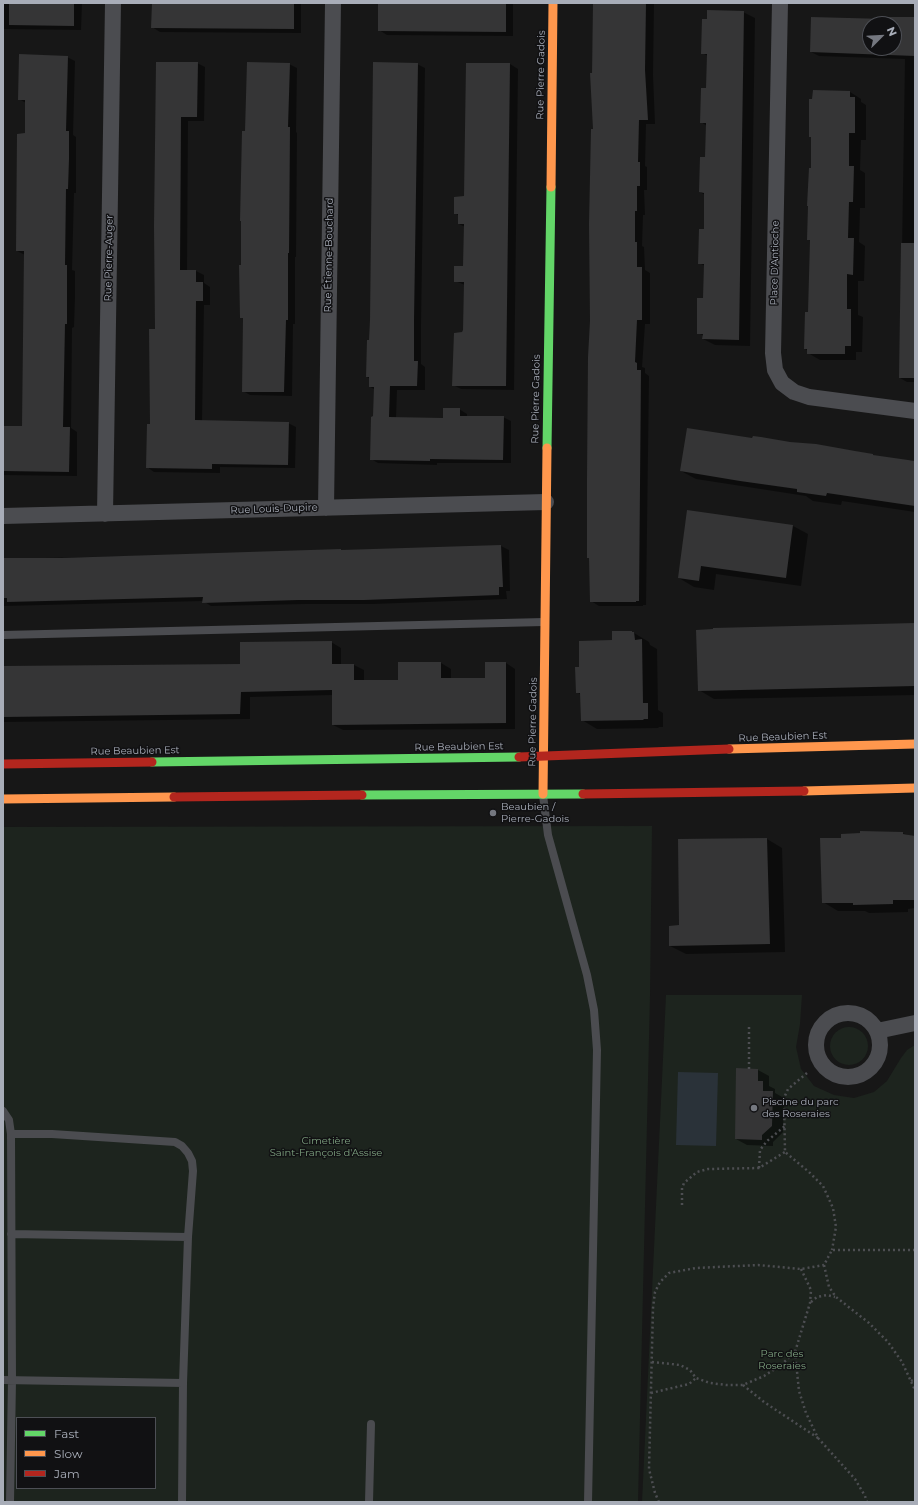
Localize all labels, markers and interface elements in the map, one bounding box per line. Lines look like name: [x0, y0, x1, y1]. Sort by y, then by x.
north arrow: [862, 16, 902, 56]
text: N: [884, 25, 900, 38]
street label: Rue Pierre Gadois: [534, 30, 548, 120]
street label: Rue Étienne-Bouchard: [322, 197, 336, 313]
street label: Rue Pierre-Auger: [102, 214, 116, 302]
street label: Place D'Antioche: [768, 220, 782, 306]
street label: Rue Pierre Gadois: [529, 354, 543, 444]
street label: Rue Louis-Dupire: [230, 501, 318, 517]
street label: Rue Pierre Gadois: [526, 677, 540, 767]
street label: Rue Beaubien Est: [738, 729, 828, 745]
street label: Rue Beaubien Est: [414, 740, 504, 754]
street label: Rue Beaubien Est: [90, 744, 180, 758]
place label: Beaubien / Pierre-Gadois: [501, 801, 569, 824]
marker: Beaubien / Pierre-Gadois: [488, 808, 498, 818]
place label: Piscine du parc des Roseraies: [762, 1096, 839, 1120]
marker: Piscine du parc des Roseraies: [749, 1103, 759, 1113]
park label: Cimetière Saint-François d'Assise: [270, 1135, 382, 1158]
park label: Parc des Roseraies: [758, 1348, 806, 1372]
legend: [16, 1417, 156, 1489]
text: Fast: [54, 1426, 79, 1441]
text: Slow: [54, 1446, 83, 1461]
text: Jam: [54, 1466, 80, 1481]

